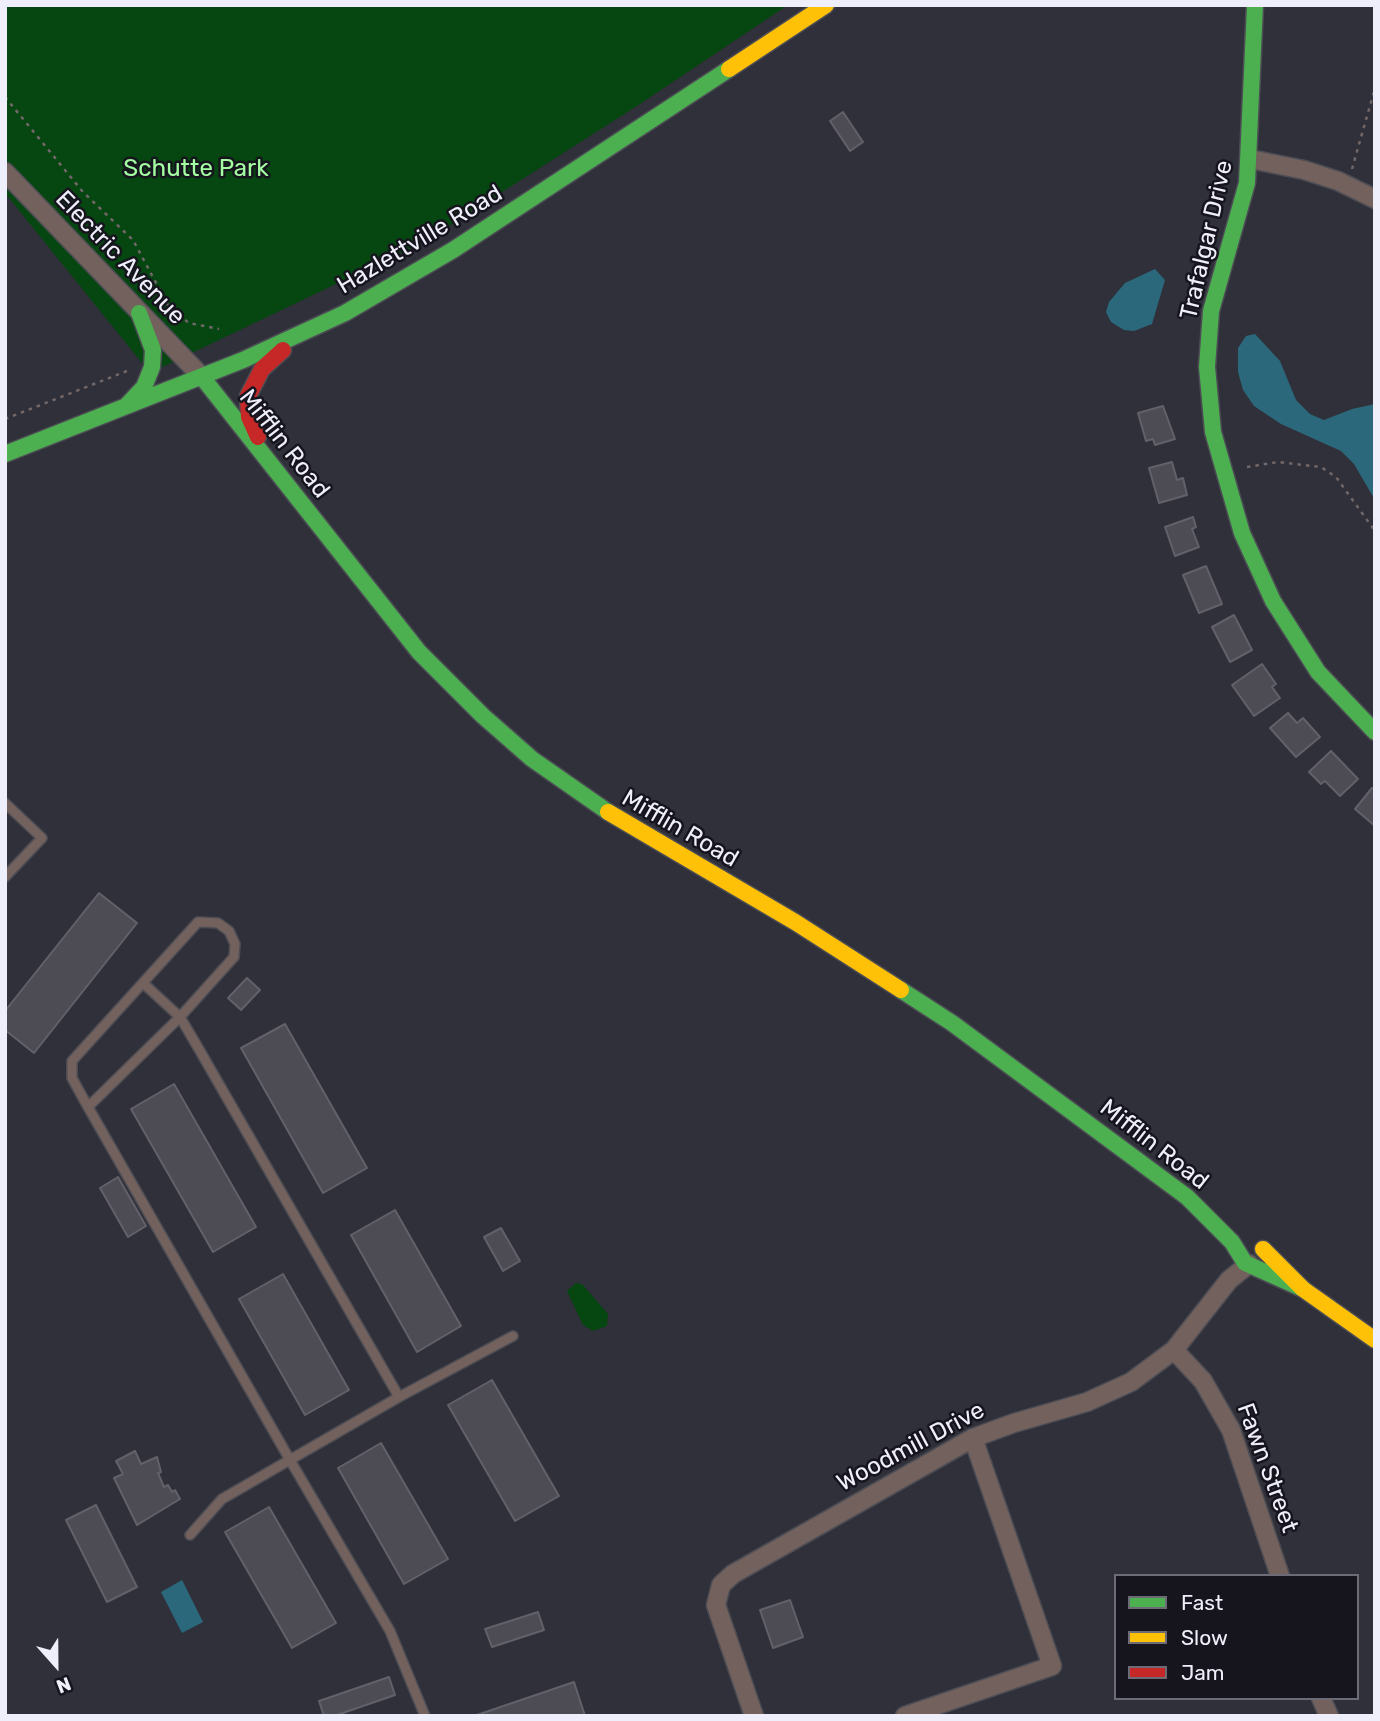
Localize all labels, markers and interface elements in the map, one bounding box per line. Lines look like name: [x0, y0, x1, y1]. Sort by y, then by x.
park label: Schutte Park: [123, 155, 269, 183]
street label: Trafalgar Drive: [1175, 158, 1239, 322]
street label: Hazlettville Road: [332, 179, 508, 301]
street label: Electric Avenue: [49, 185, 191, 331]
street label: Mifflin Road: [233, 384, 335, 504]
street label: Mifflin Road: [617, 784, 743, 874]
street label: Mifflin Road: [1094, 1094, 1214, 1196]
street label: Woodmill Drive: [832, 1396, 990, 1498]
street label: Fawn Street: [1230, 1399, 1304, 1537]
legend: [1114, 1574, 1359, 1700]
text: Fast: [1181, 1590, 1223, 1615]
text: Slow: [1181, 1625, 1228, 1650]
north arrow: [21, 1630, 91, 1700]
text: Jam: [1181, 1660, 1225, 1685]
text: N: [53, 1672, 74, 1698]

